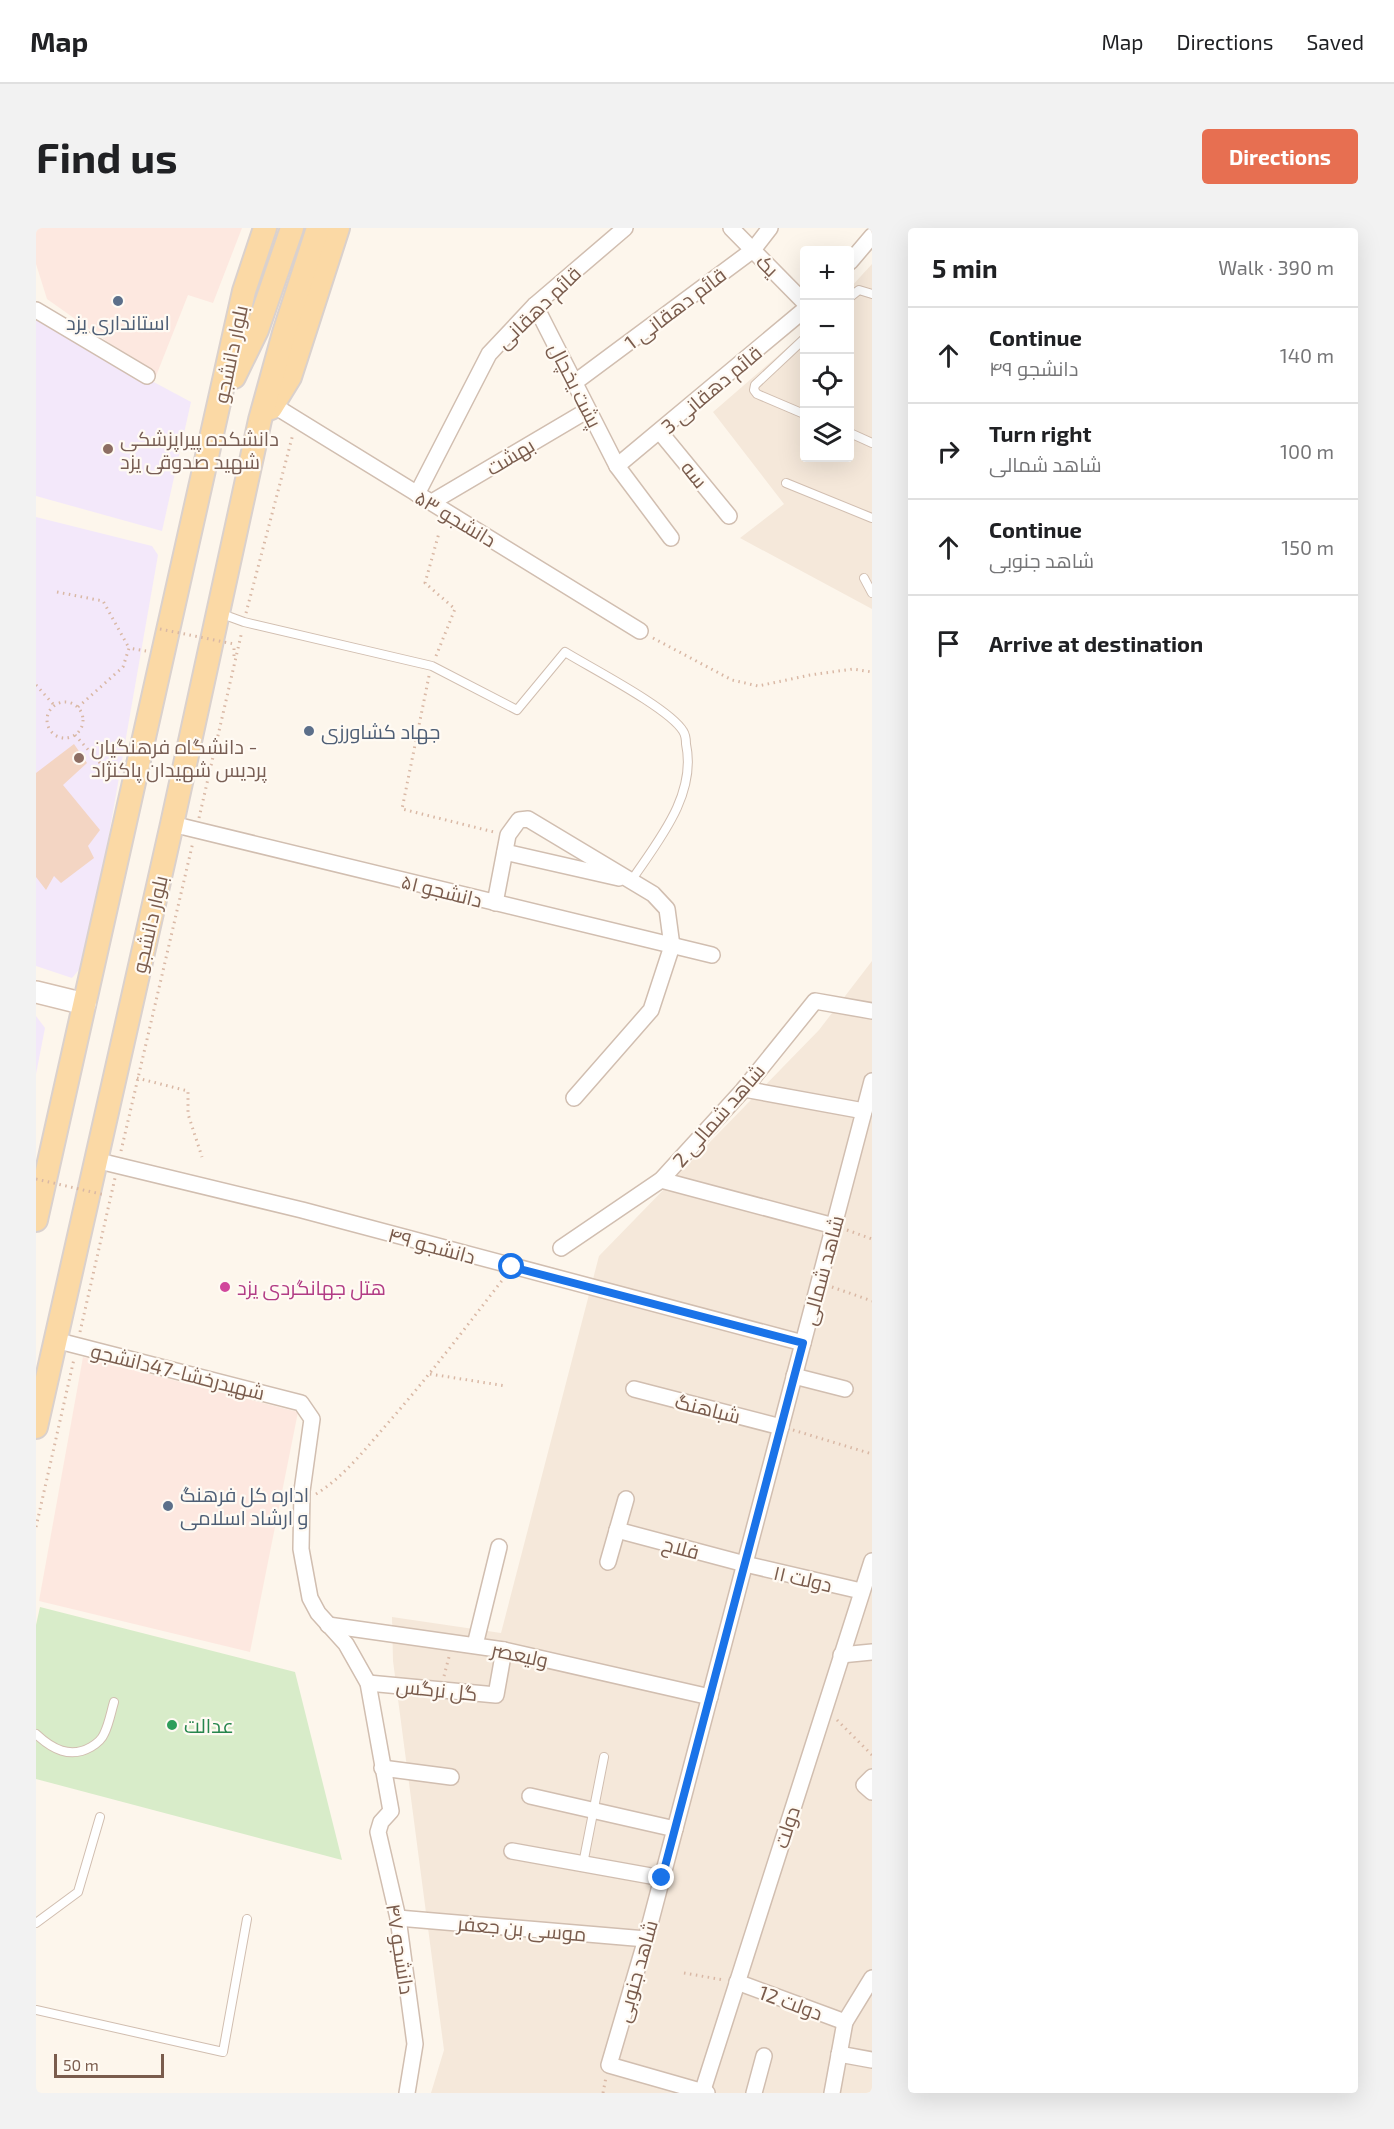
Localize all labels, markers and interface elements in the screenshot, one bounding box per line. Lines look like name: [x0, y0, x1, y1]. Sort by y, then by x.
text: Map: [30, 24, 88, 58]
text: Map: [1101, 29, 1144, 54]
text: Directions: [1177, 29, 1273, 54]
text: Saved: [1306, 29, 1364, 54]
button: Directions: [1202, 129, 1358, 184]
text: Find us: [36, 131, 178, 181]
map controls: [800, 246, 854, 462]
button: +: [800, 246, 854, 300]
street label: یک: [752, 249, 785, 282]
text: 5 min: [932, 252, 998, 283]
text: Walk · 390 m: [1218, 255, 1334, 279]
street label: قائم دهقانی: [491, 261, 587, 355]
street label: قائم دهقانی 1: [620, 262, 732, 356]
marker: استانداری یزد: [111, 294, 125, 308]
button: −: [800, 300, 854, 354]
street label: بلوار دانشجو: [208, 303, 253, 405]
place label: استانداری یزد: [66, 310, 170, 336]
text: Continue: [989, 324, 1082, 350]
street label: پشت یخچال: [543, 339, 608, 433]
icon: ahead: [932, 339, 965, 372]
street label: قائم دهقانی 3: [656, 340, 768, 440]
text: 140 m: [1280, 343, 1334, 367]
button: locate: [800, 354, 854, 408]
text: دانشجو ۴۹: [989, 356, 1078, 380]
button: layers: [800, 408, 854, 462]
text: Turn right: [989, 420, 1091, 446]
place label: دانشکده پیراپزشکی شهید صدوقی یزد: [120, 426, 279, 475]
street label: بهشت: [481, 432, 540, 481]
icon: right: [932, 435, 965, 468]
text: 100 m: [1280, 439, 1334, 463]
marker: دانشکده پیراپزشکی شهید صدوقی یزد: [101, 442, 115, 456]
text: شاهد شمالی: [989, 452, 1102, 476]
street label: سه: [677, 456, 713, 492]
street label: دانشجو ۵۳: [411, 485, 501, 552]
text: Continue: [989, 516, 1082, 542]
icon: ahead: [932, 531, 965, 564]
text: 150 m: [1281, 535, 1334, 559]
text: شاهد جنوبی: [989, 548, 1094, 572]
icon: arrive: [932, 627, 965, 660]
text: Arrive at destination: [989, 630, 1203, 656]
place label: جهاد کشاورزی: [321, 719, 440, 745]
marker: جهاد کشاورزی: [302, 724, 316, 738]
place label: دانشگاه فرهنگیان - پردیس شهیدان پاکنژاد: [91, 734, 268, 783]
marker: دانشگاه فرهنگیان - پردیس شهیدان پاکنژاد: [72, 751, 86, 765]
street label: دانشجو ۵۱: [399, 868, 485, 913]
street label: بلوار دانشجو: [126, 873, 173, 975]
street label: شاهد شمالی 2: [667, 1059, 771, 1173]
street label: شاهد شمالی: [796, 1212, 850, 1328]
street label: دانشجو ۴۹: [385, 1222, 478, 1269]
route start: [498, 1253, 524, 1279]
place label: هتل جهانگردی یزد: [237, 1275, 386, 1301]
marker: هتل جهانگردی یزد: [218, 1280, 232, 1294]
street label: شهیدرخشا-47دانشجو: [88, 1338, 268, 1406]
street label: شباهنگ: [673, 1388, 743, 1428]
place label: اداره کل فرهنگ و ارشاد اسلامی: [180, 1482, 309, 1531]
marker: اداره کل فرهنگ و ارشاد اسلامی: [161, 1499, 175, 1513]
street label: فلاح: [659, 1531, 702, 1566]
street label: دولت ۱۱: [771, 1560, 835, 1597]
street label: ولیعصر: [488, 1636, 551, 1673]
street label: گل نرگس: [395, 1673, 479, 1707]
place label: عدالت: [184, 1713, 234, 1737]
marker: عدالت: [165, 1718, 179, 1732]
street label: دولت: [768, 1803, 805, 1851]
route end: [648, 1864, 674, 1890]
street label: دانشجو ۴۷: [381, 1902, 420, 1996]
street label: موسی بن جعفر: [455, 1910, 588, 1948]
street label: شاهد جنوبی: [610, 1917, 664, 2025]
street label: دولت 12: [756, 1979, 826, 2026]
scale bar: [54, 2051, 164, 2078]
text: 50 m: [63, 2055, 99, 2074]

